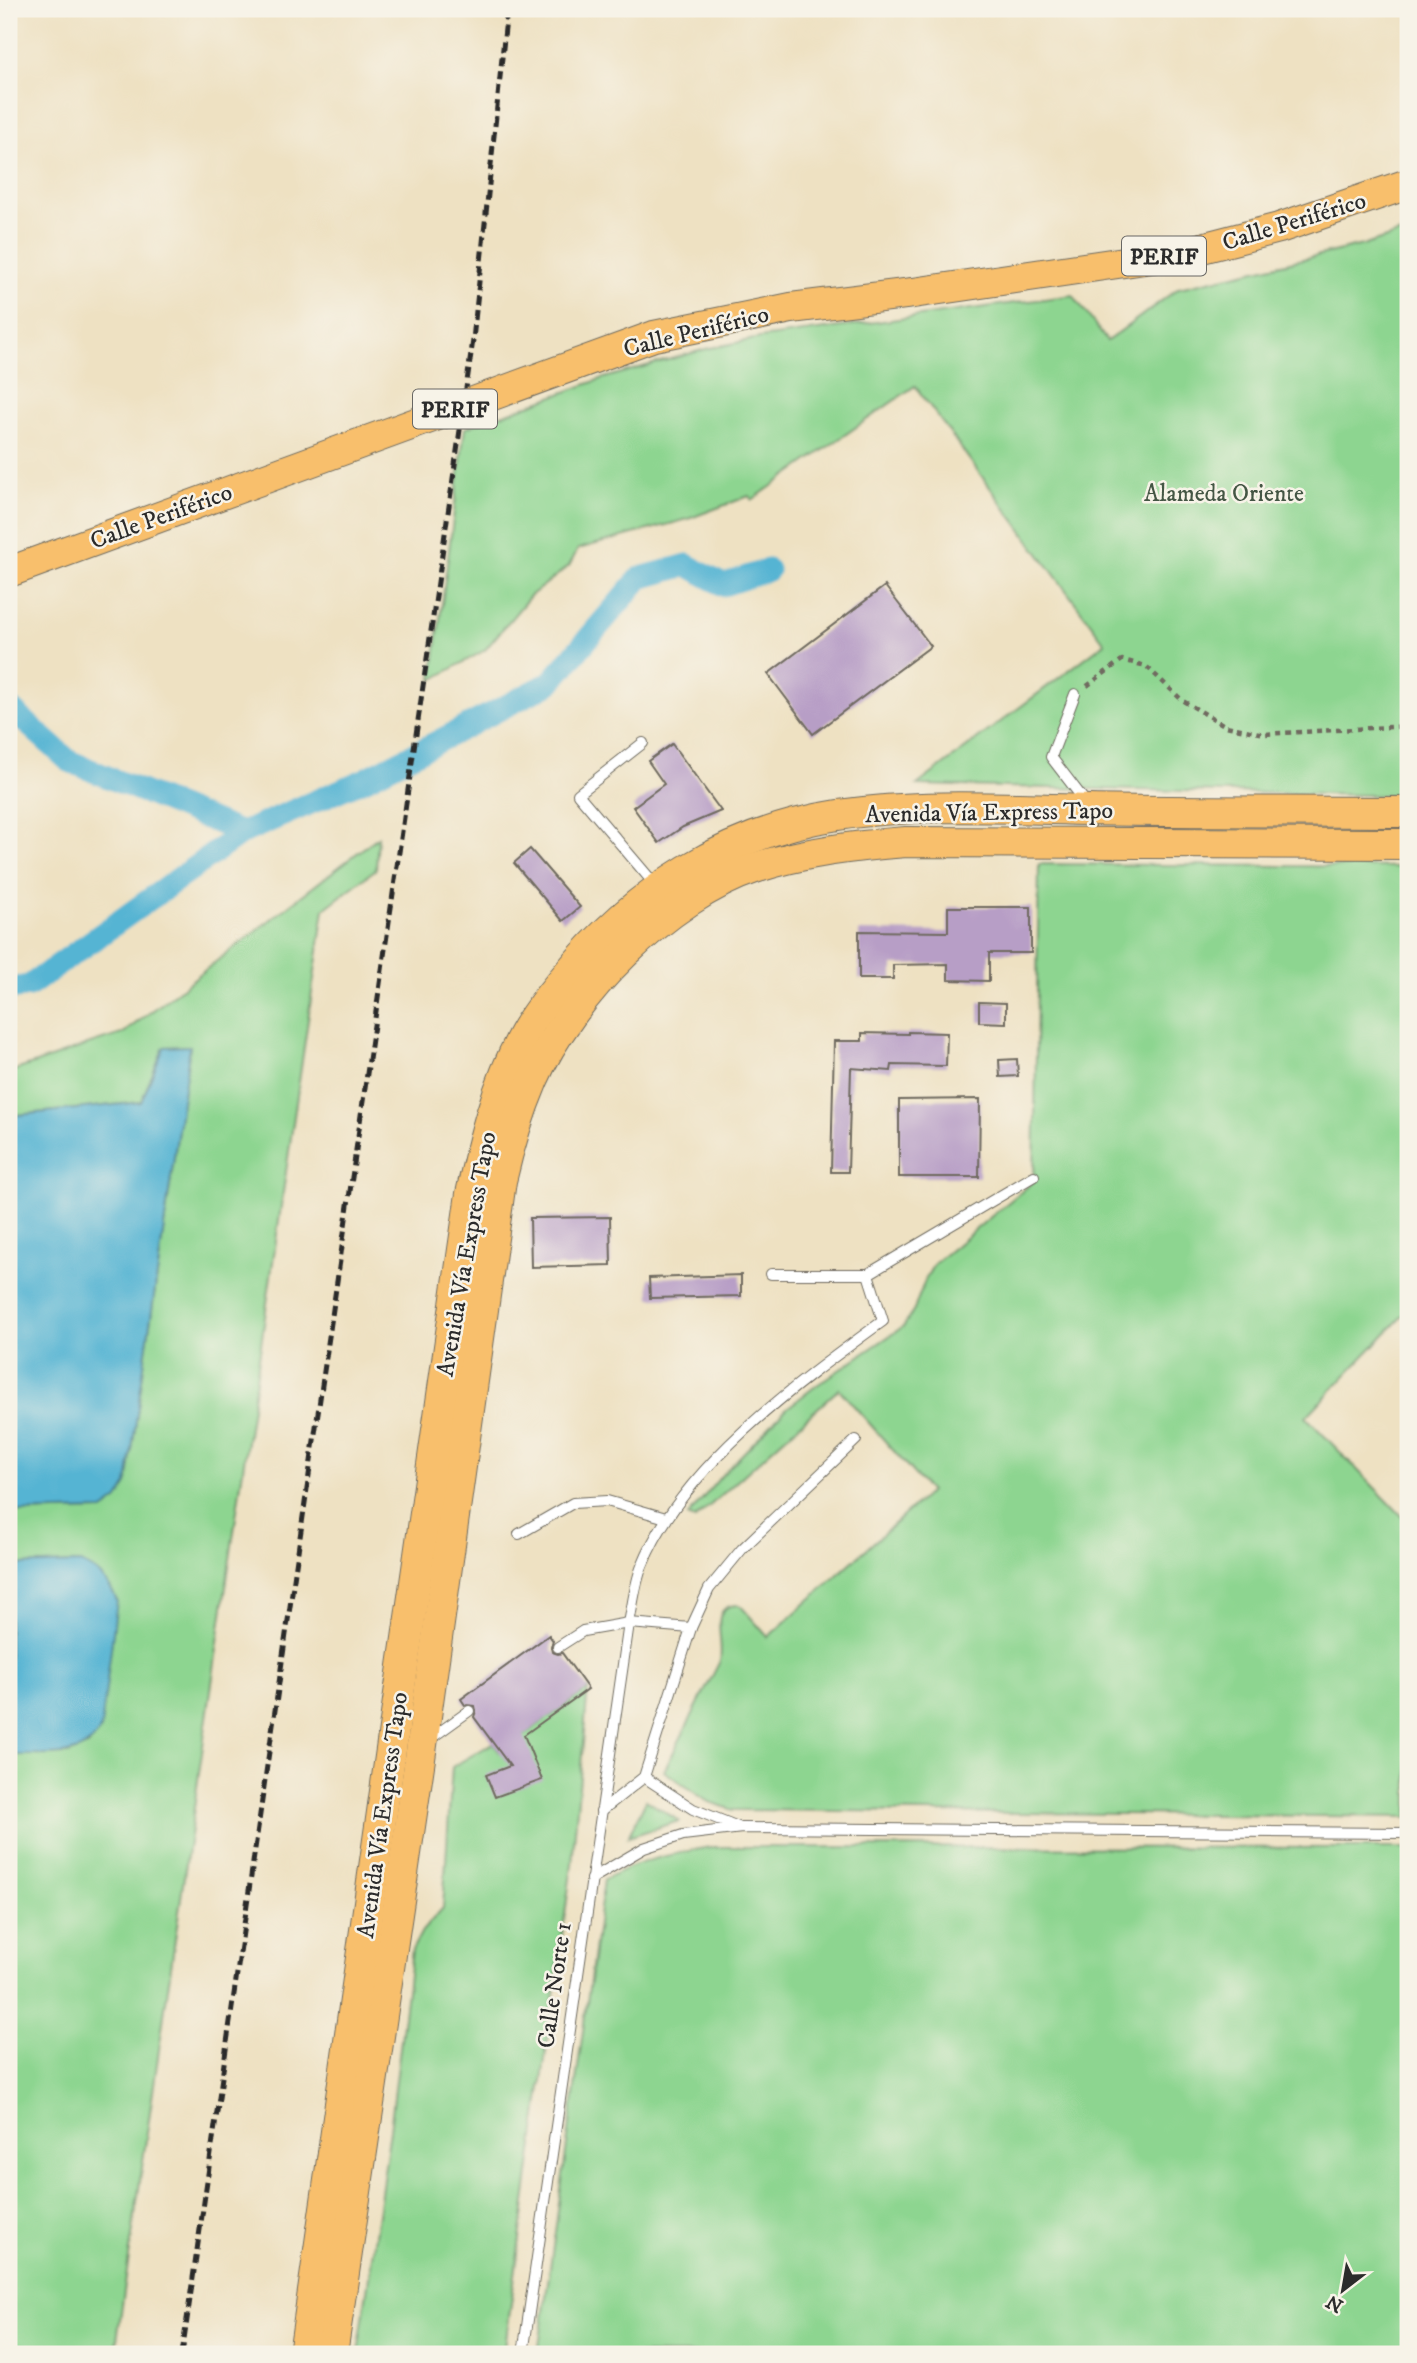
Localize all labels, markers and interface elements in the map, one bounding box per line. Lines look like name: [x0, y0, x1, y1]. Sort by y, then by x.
street label: Calle Periférico: [1219, 186, 1370, 258]
road number: PERIF: [1122, 236, 1206, 276]
street label: Calle Periférico: [620, 299, 772, 365]
road number: PERIF: [413, 390, 497, 428]
street label: Calle Periférico: [86, 477, 236, 556]
park label: Alameda Oriente: [1144, 479, 1304, 509]
street label: Avenida Vía Express Tapo: [865, 796, 1113, 830]
street label: Avenida Vía Express Tapo: [431, 1129, 503, 1379]
street label: Avenida Vía Express Tapo: [351, 1690, 415, 1940]
street label: Calle Norte 1: [531, 1920, 579, 2050]
north arrow: [1308, 2254, 1378, 2324]
text: N: [1322, 2289, 1348, 2317]

